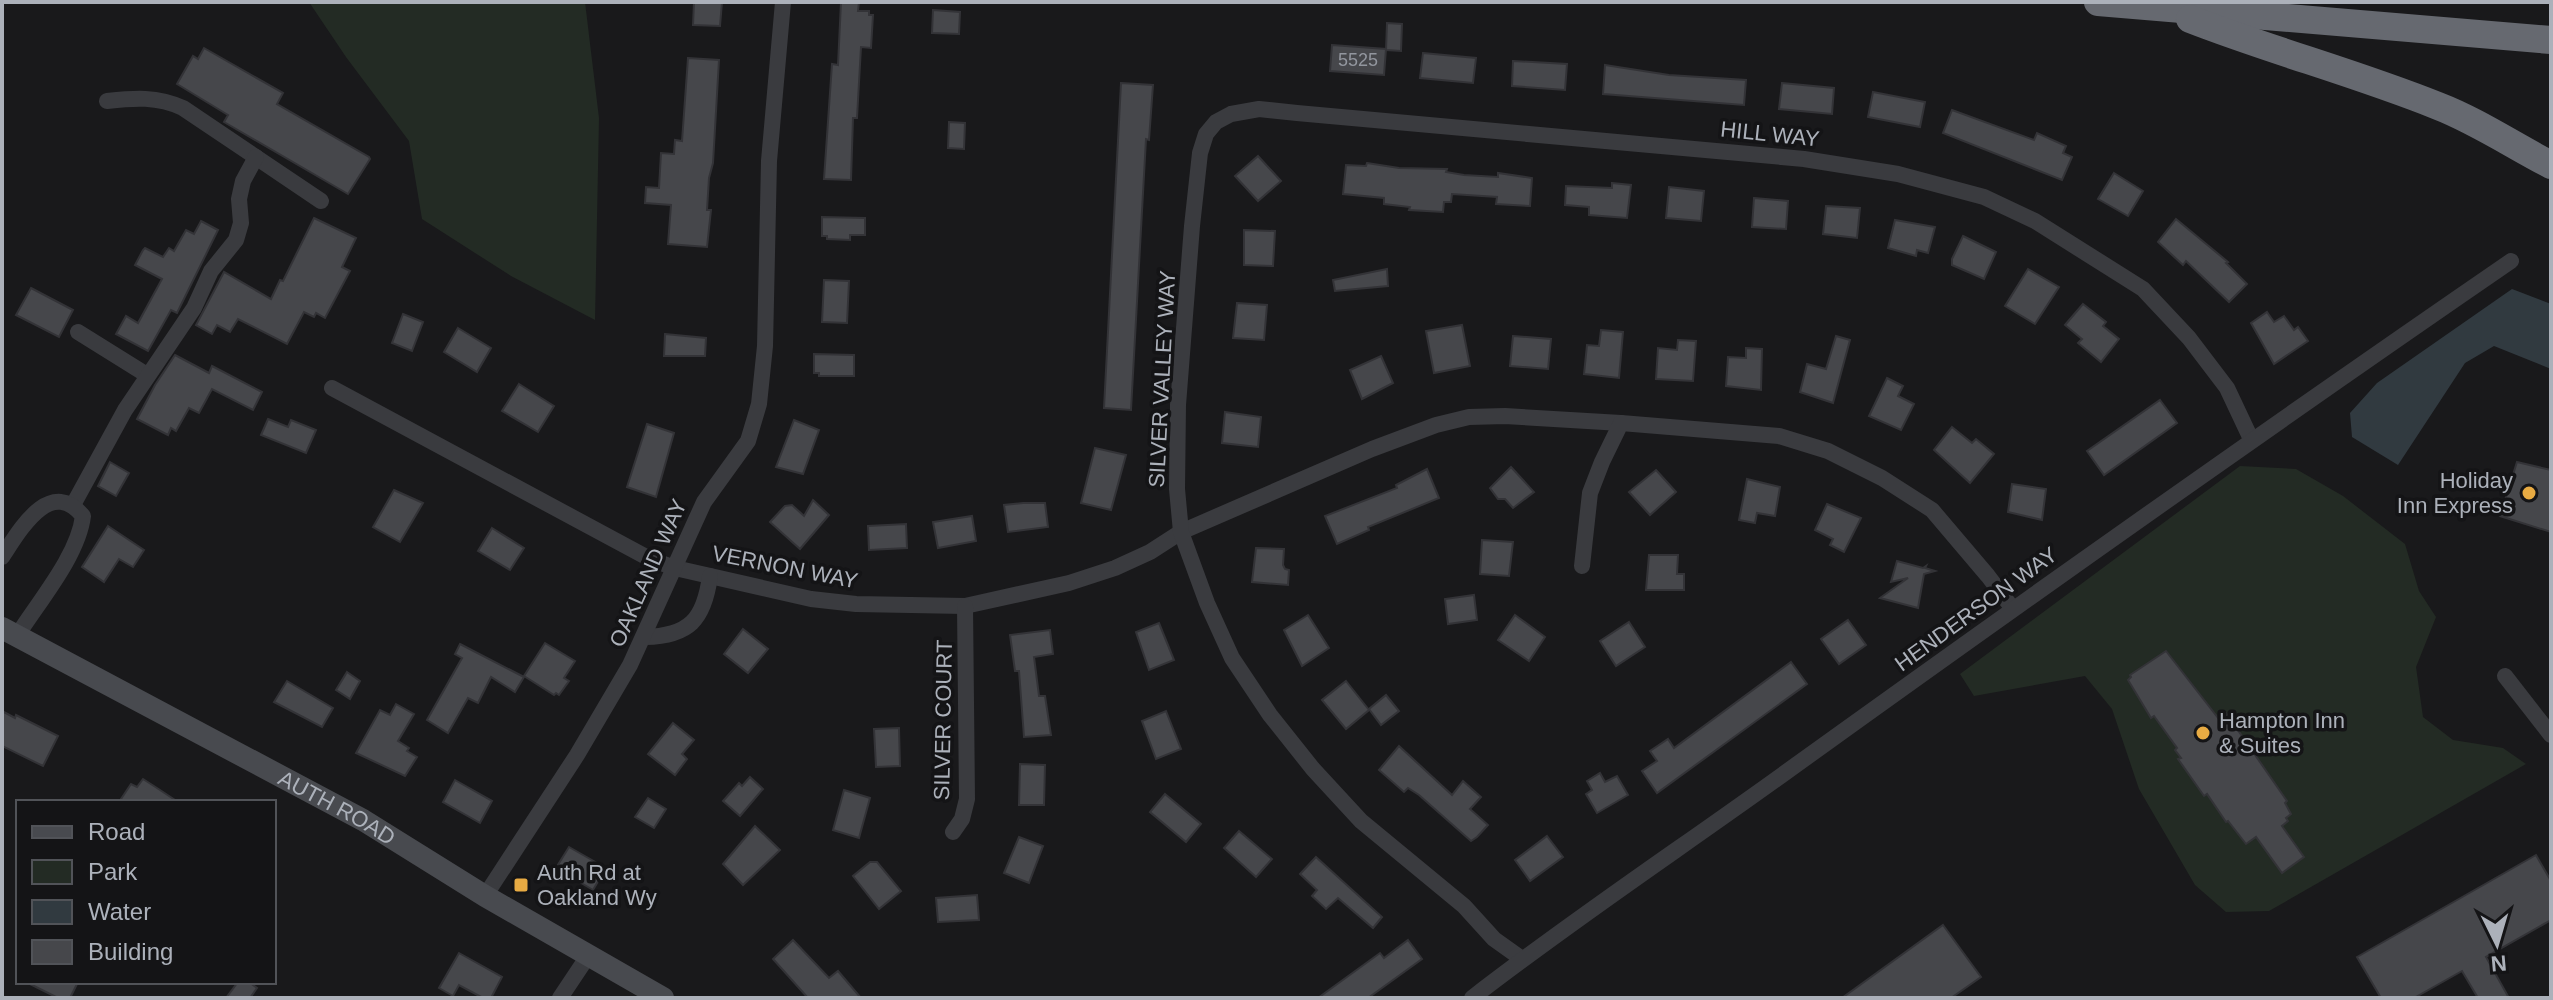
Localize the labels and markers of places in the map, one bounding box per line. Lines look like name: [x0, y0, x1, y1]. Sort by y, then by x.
place label: Holiday Inn Express: [2397, 468, 2513, 518]
marker: Holiday Inn Express: [2520, 484, 2538, 502]
place label: Hampton Inn & Suites: [2219, 708, 2345, 758]
marker: Hampton Inn & Suites: [2194, 724, 2212, 742]
place label: Auth Rd at Oakland Wy: [537, 860, 657, 910]
marker: Auth Rd at Oakland Wy: [512, 876, 530, 894]

